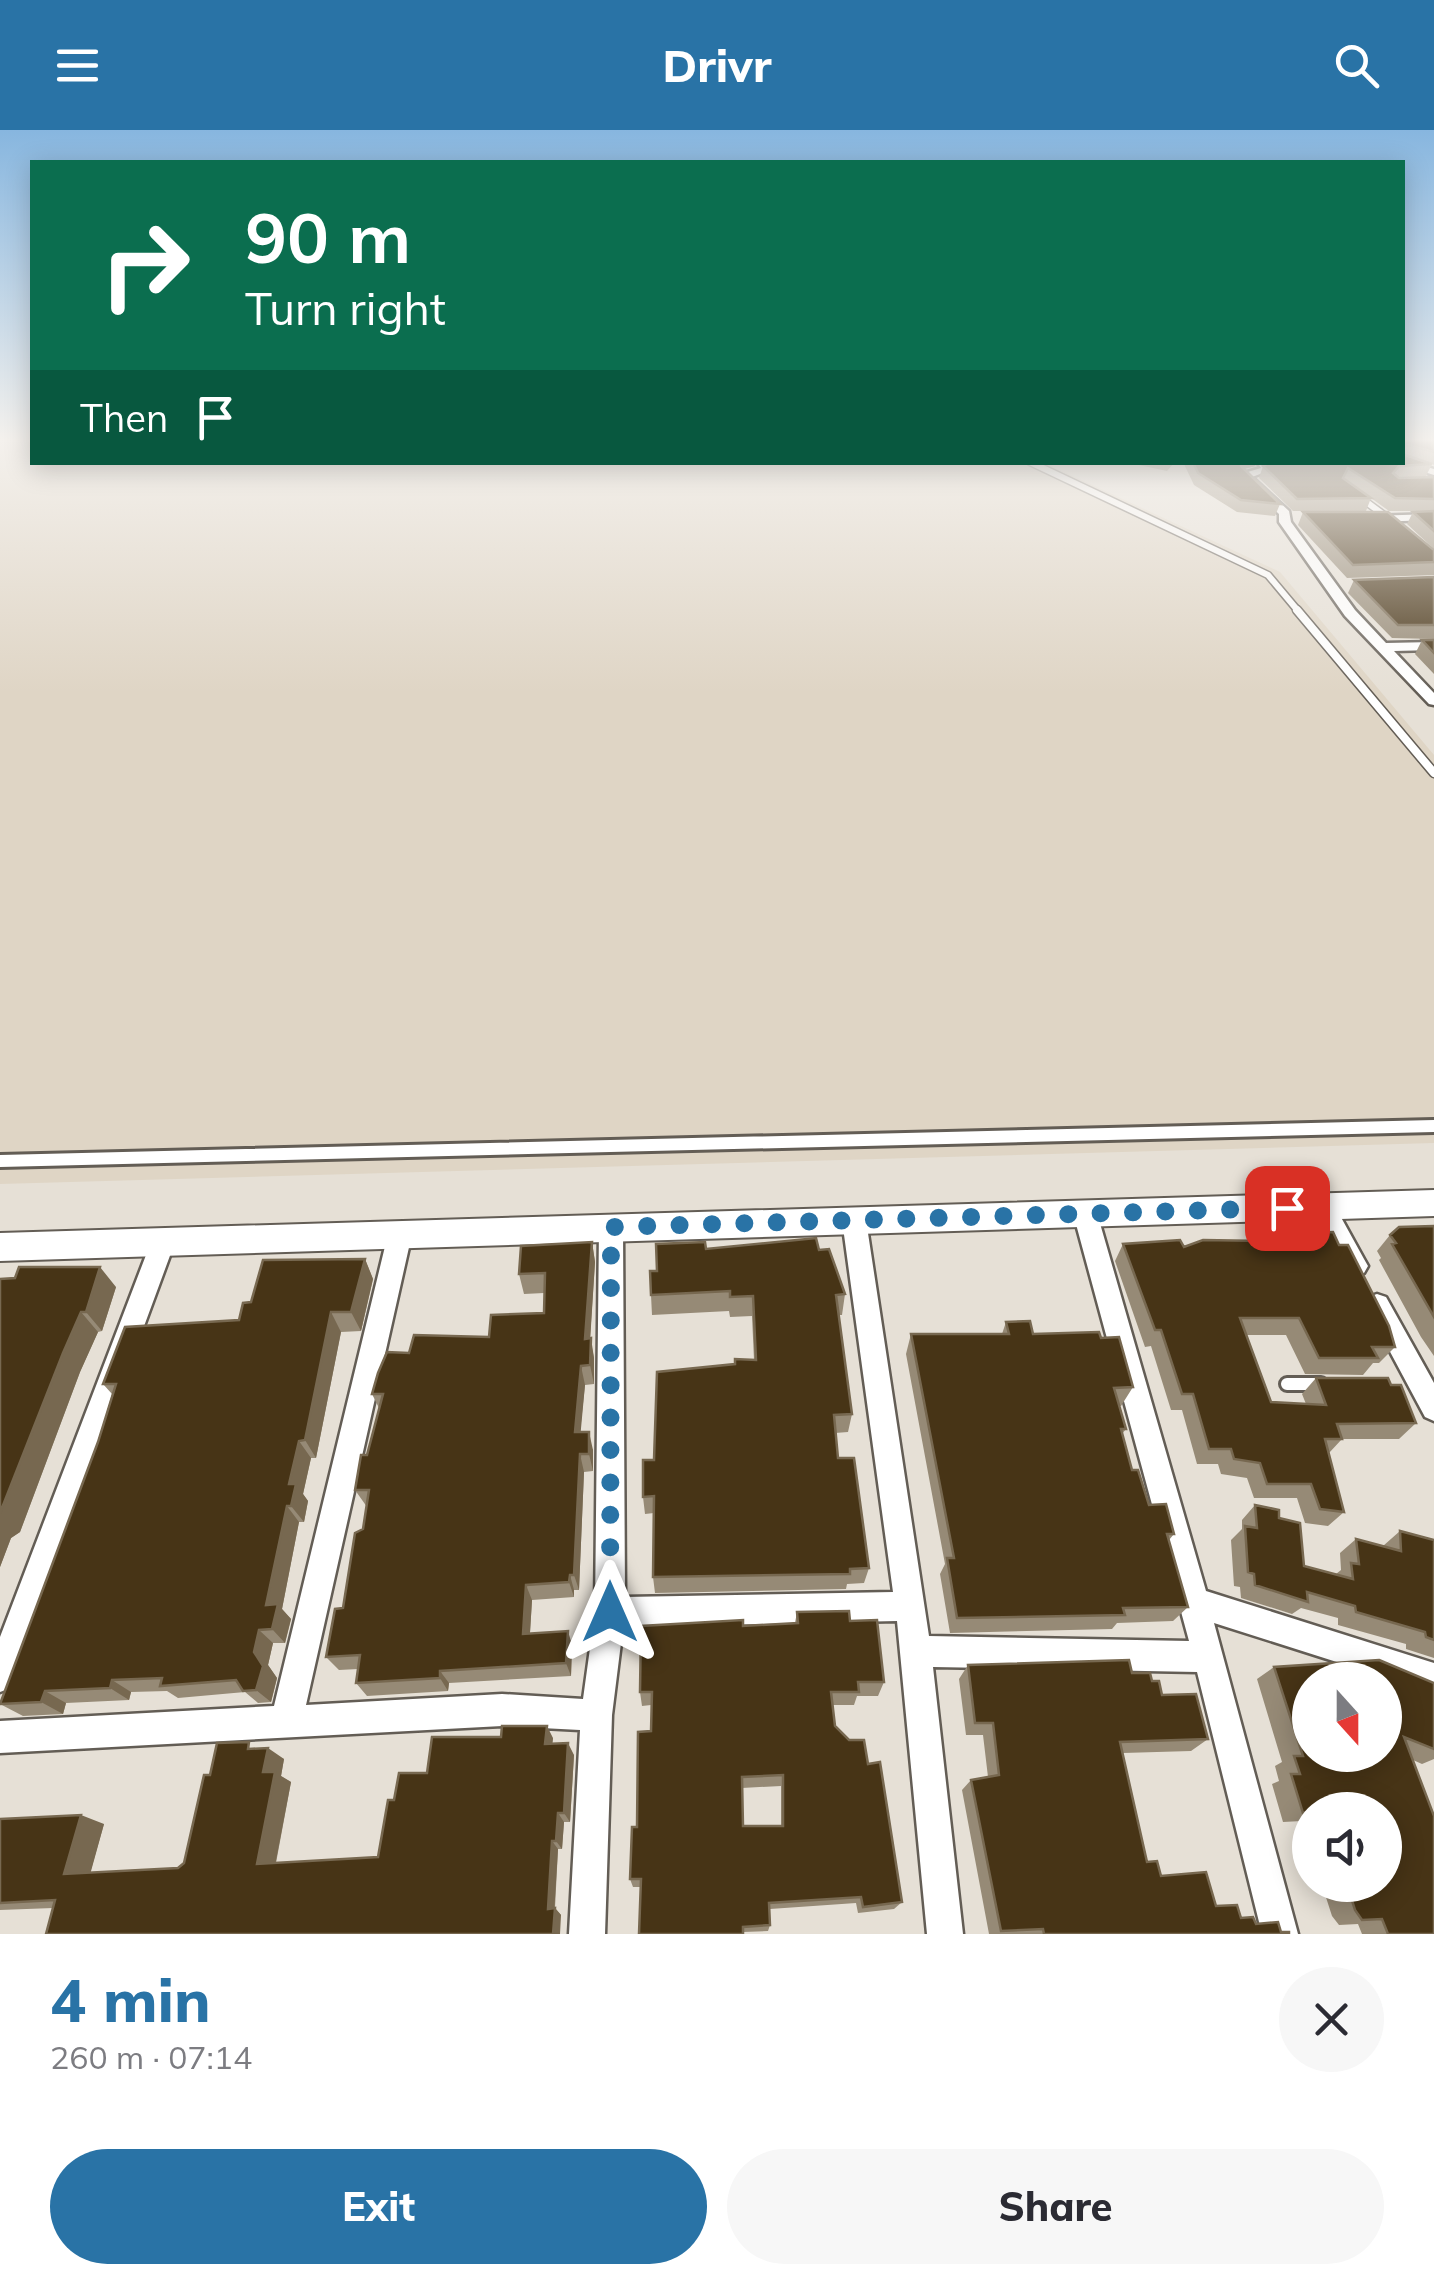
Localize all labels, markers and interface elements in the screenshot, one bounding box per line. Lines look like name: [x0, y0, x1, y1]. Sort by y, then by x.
text: Drivr: [663, 37, 771, 93]
icon: menu: [50, 38, 105, 93]
icon: search: [1329, 38, 1384, 93]
text: 90 m: [245, 193, 411, 281]
icon: right: [80, 200, 210, 330]
text: Turn right: [245, 280, 446, 336]
icon: arrive: [188, 390, 243, 445]
text: Then: [80, 394, 168, 442]
pin: [1245, 1166, 1330, 1251]
icon: arrive: [1260, 1181, 1315, 1236]
position arrow: [558, 1560, 662, 1664]
north arrow: [1292, 1662, 1402, 1772]
map controls: [1292, 1662, 1402, 1902]
button: sound: [1292, 1792, 1402, 1902]
text: 4 min: [50, 1962, 211, 2037]
button: close: [1279, 1967, 1384, 2072]
text: 260 m · 07:14: [50, 2037, 252, 2077]
button: Exit: [50, 2149, 707, 2264]
button: Share: [727, 2149, 1384, 2264]

